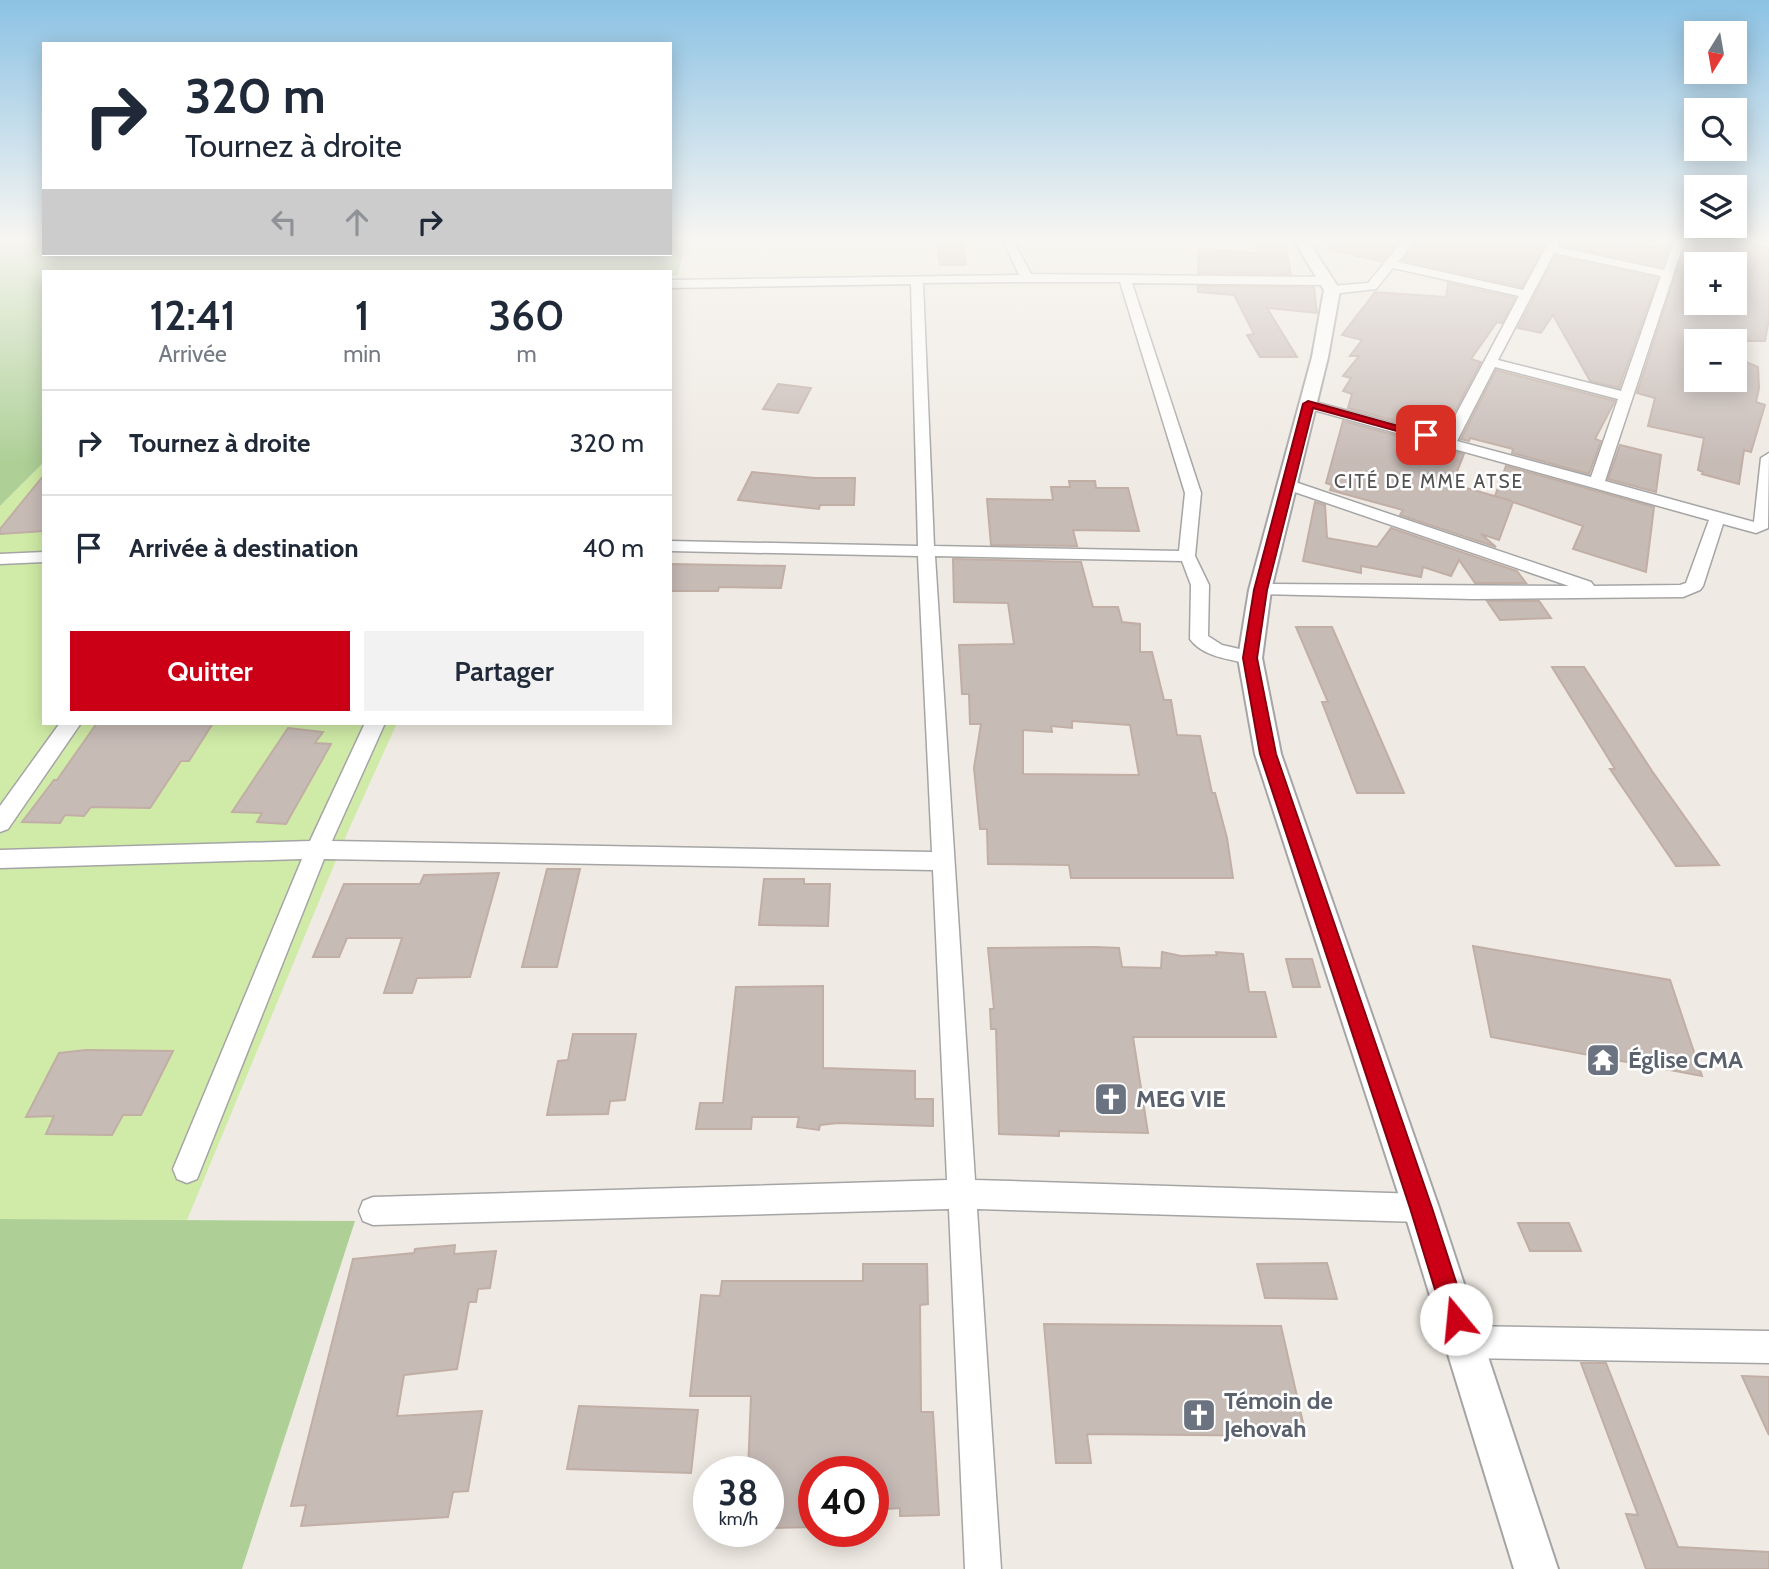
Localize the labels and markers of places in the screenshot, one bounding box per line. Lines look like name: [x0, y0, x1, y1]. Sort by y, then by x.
pin: [1396, 405, 1456, 465]
temple icon: Église CMA: [1584, 1041, 1622, 1079]
place label: Église CMA: [1628, 1045, 1743, 1074]
church icon: MEG VIE: [1092, 1080, 1130, 1118]
place label: MEG VIE: [1136, 1084, 1226, 1113]
place label: Témoin de Jehovah: [1223, 1386, 1333, 1443]
church icon: Témoin de Jehovah: [1180, 1396, 1218, 1434]

